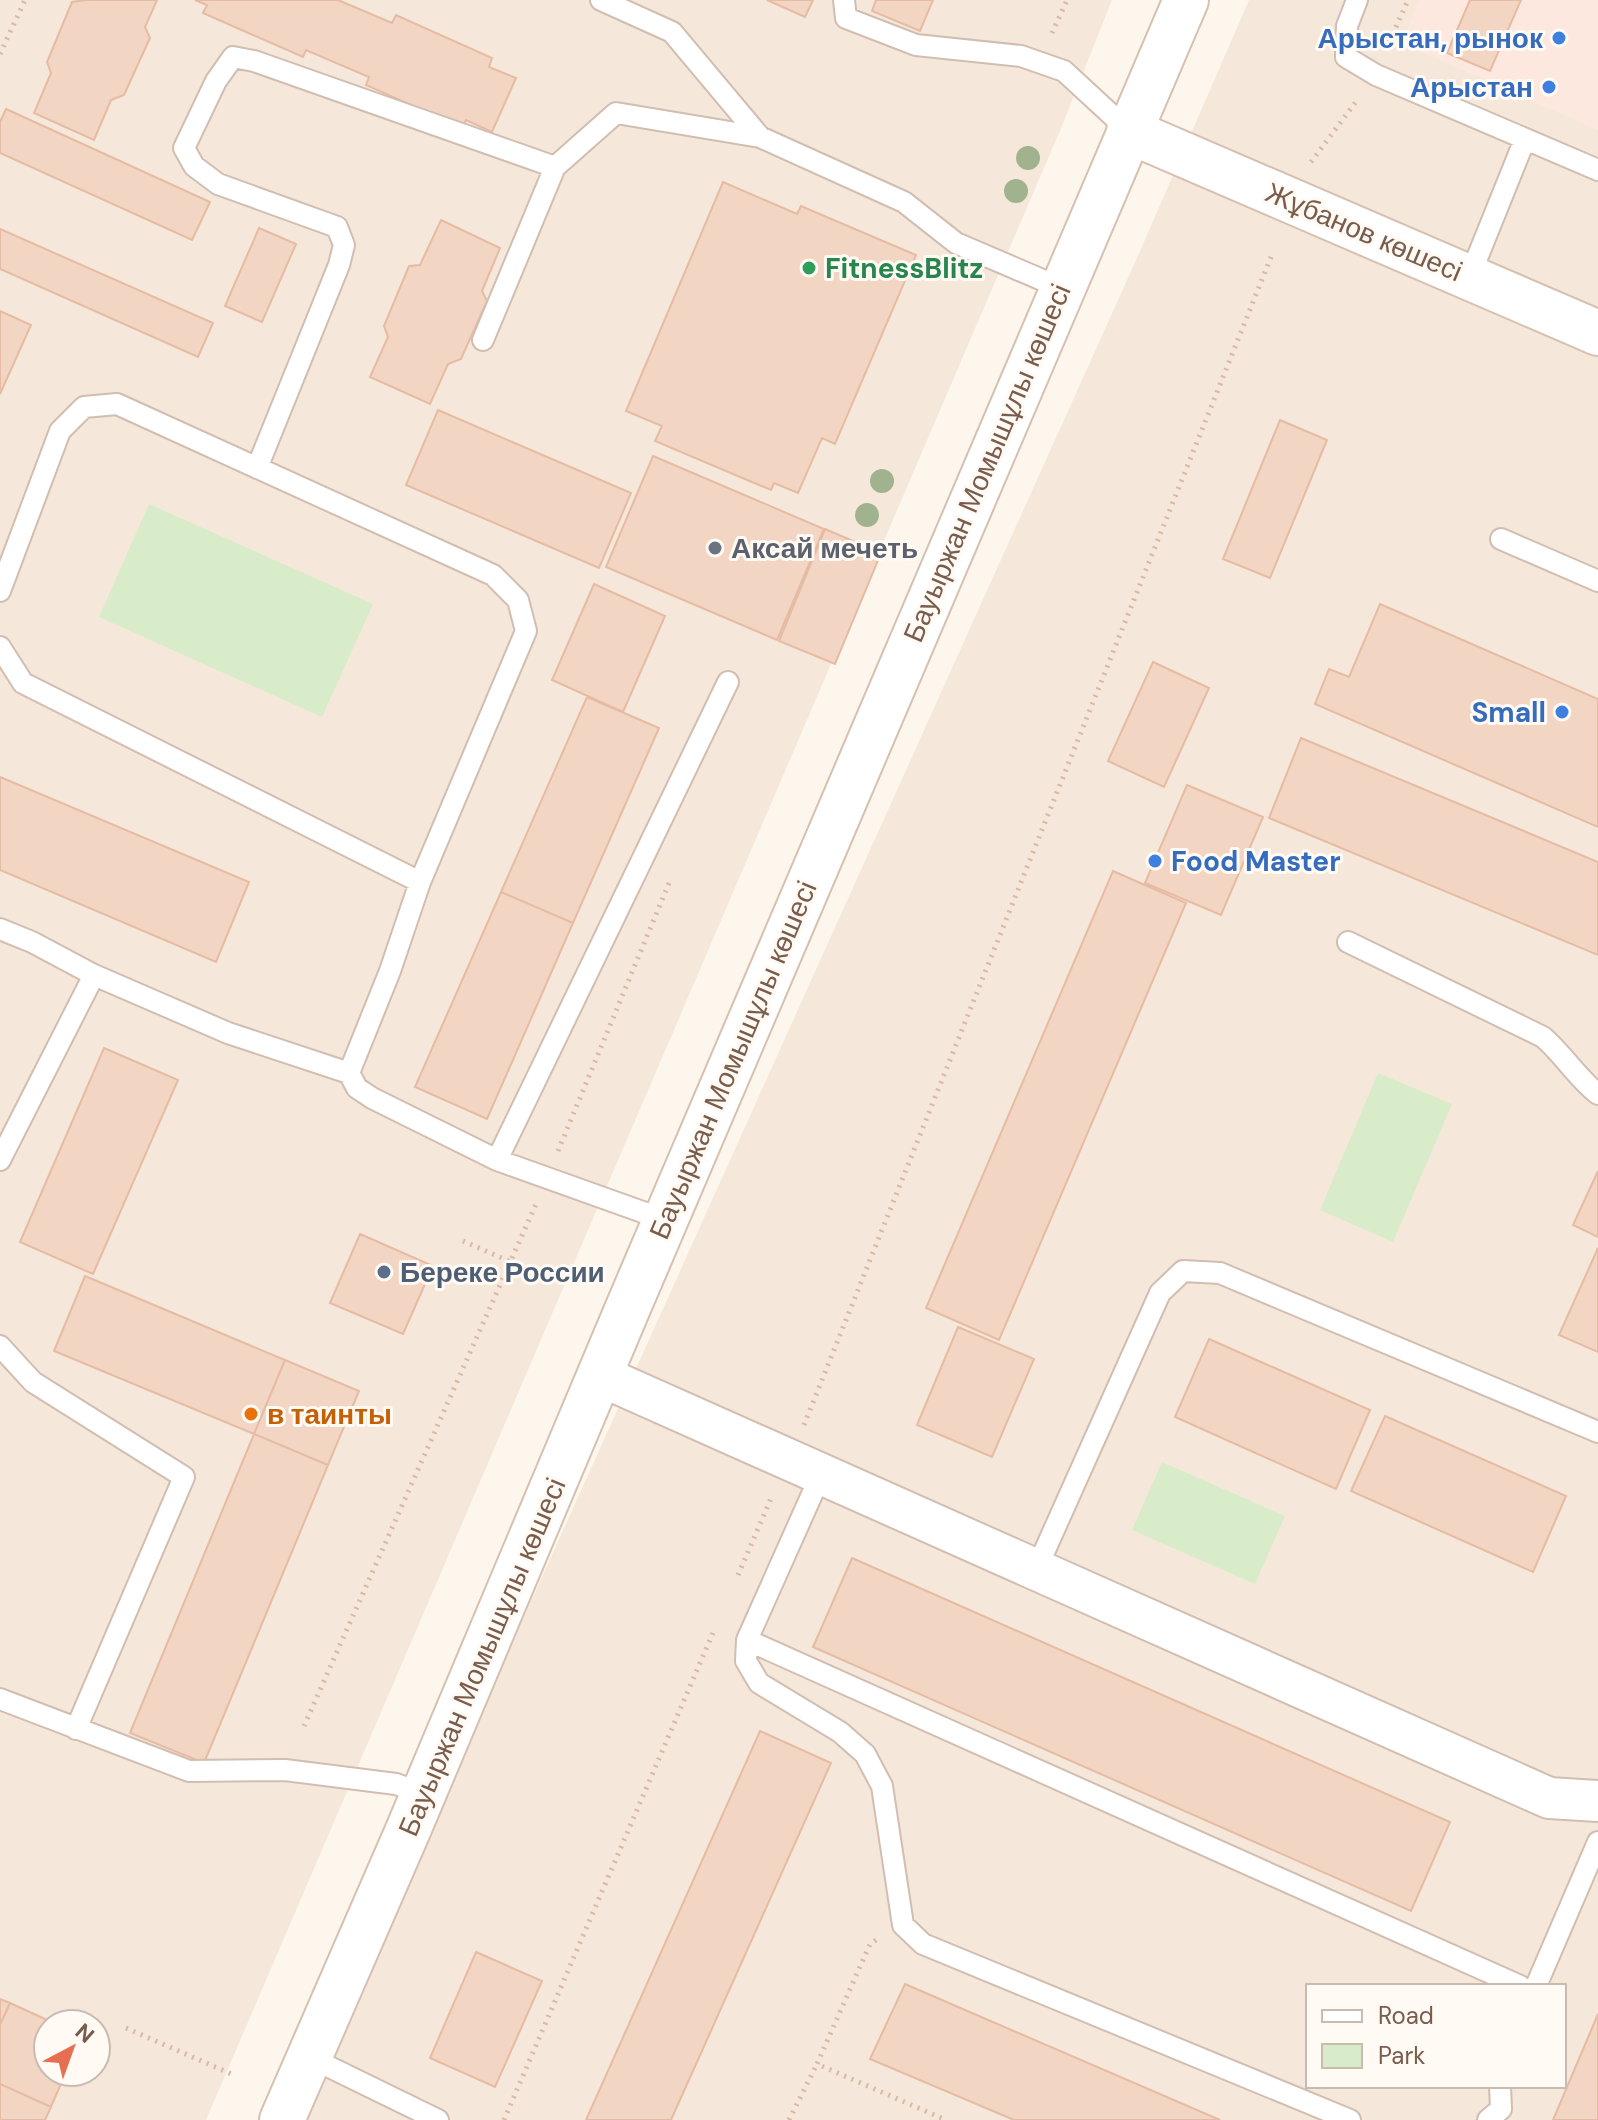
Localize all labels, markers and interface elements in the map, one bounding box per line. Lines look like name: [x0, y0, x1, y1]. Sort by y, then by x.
place label: Арыстан, рынок: [1317, 20, 1544, 57]
marker: Арыстан, рынок: [1550, 29, 1568, 47]
place label: Арыстан: [1410, 69, 1533, 106]
marker: Арыстан: [1540, 78, 1558, 96]
street label: Жұбанов көшесі: [1260, 174, 1468, 290]
place label: FitnessBlitz: [825, 250, 983, 287]
marker: FitnessBlitz: [800, 259, 818, 277]
street label: Бауыржан Момышұлы көшесі: [895, 278, 1079, 648]
place label: Аксай мечеть: [731, 530, 918, 567]
marker: Аксай мечеть: [706, 539, 724, 557]
place label: Small: [1471, 694, 1546, 731]
marker: Small: [1553, 703, 1571, 721]
place label: Food Master: [1171, 843, 1341, 880]
marker: Food Master: [1146, 852, 1164, 870]
street label: Бауыржан Момышұлы көшесі: [641, 875, 825, 1245]
place label: Береке России: [400, 1254, 605, 1291]
marker: Береке России: [375, 1263, 393, 1281]
place label: в таинты: [267, 1396, 392, 1433]
marker: в таинты: [242, 1405, 260, 1423]
street label: Бауыржан Момышұлы көшесі: [390, 1472, 574, 1842]
legend: [1306, 1984, 1566, 2088]
text: Road: [1378, 2000, 1434, 2031]
north arrow: [32, 2008, 112, 2088]
text: N: [69, 2017, 100, 2049]
text: Park: [1378, 2040, 1425, 2071]

